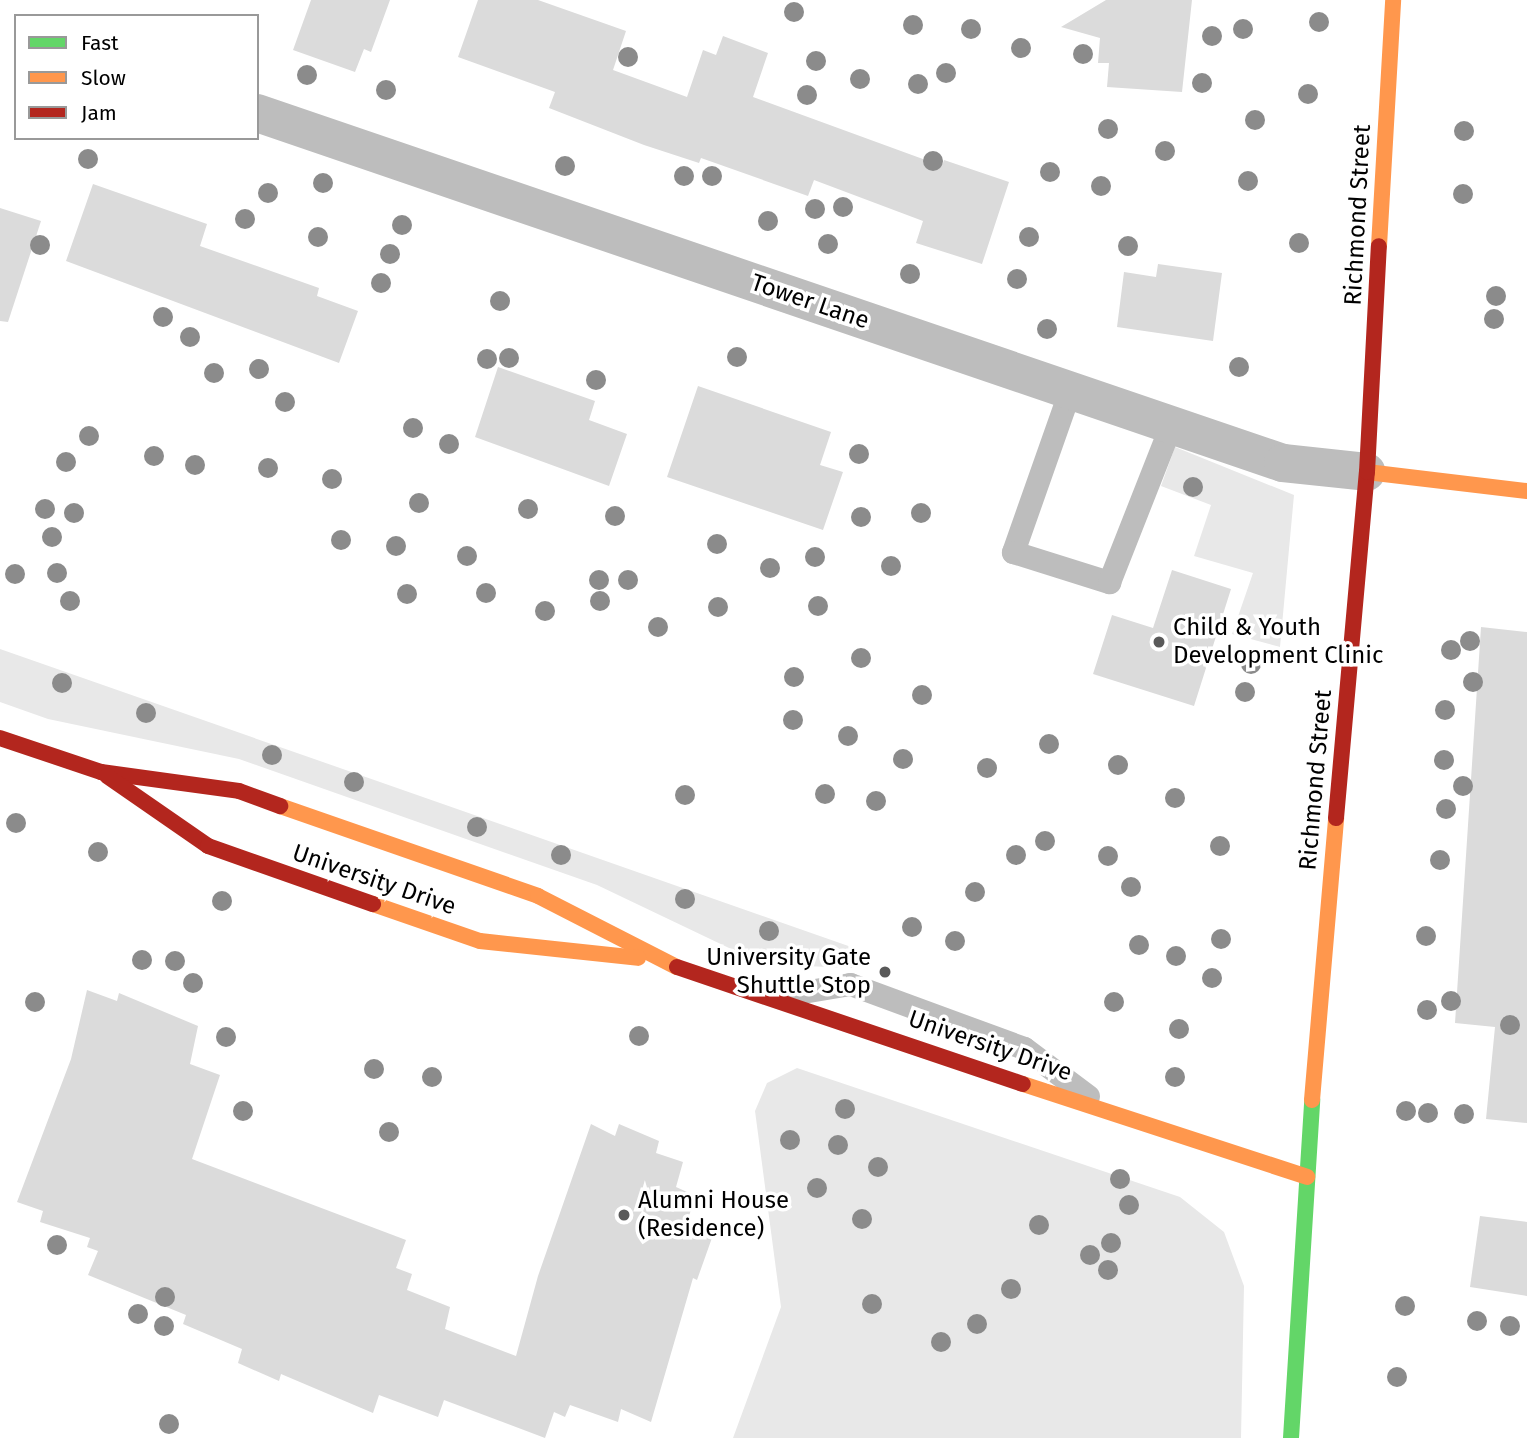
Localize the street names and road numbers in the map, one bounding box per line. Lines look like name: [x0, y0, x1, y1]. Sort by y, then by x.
street label: Richmond Street: [1339, 124, 1377, 306]
street label: Tower Lane: [747, 268, 873, 336]
street label: Richmond Street: [1294, 688, 1338, 872]
street label: University Drive: [288, 838, 460, 922]
street label: University Drive: [904, 1004, 1076, 1088]

